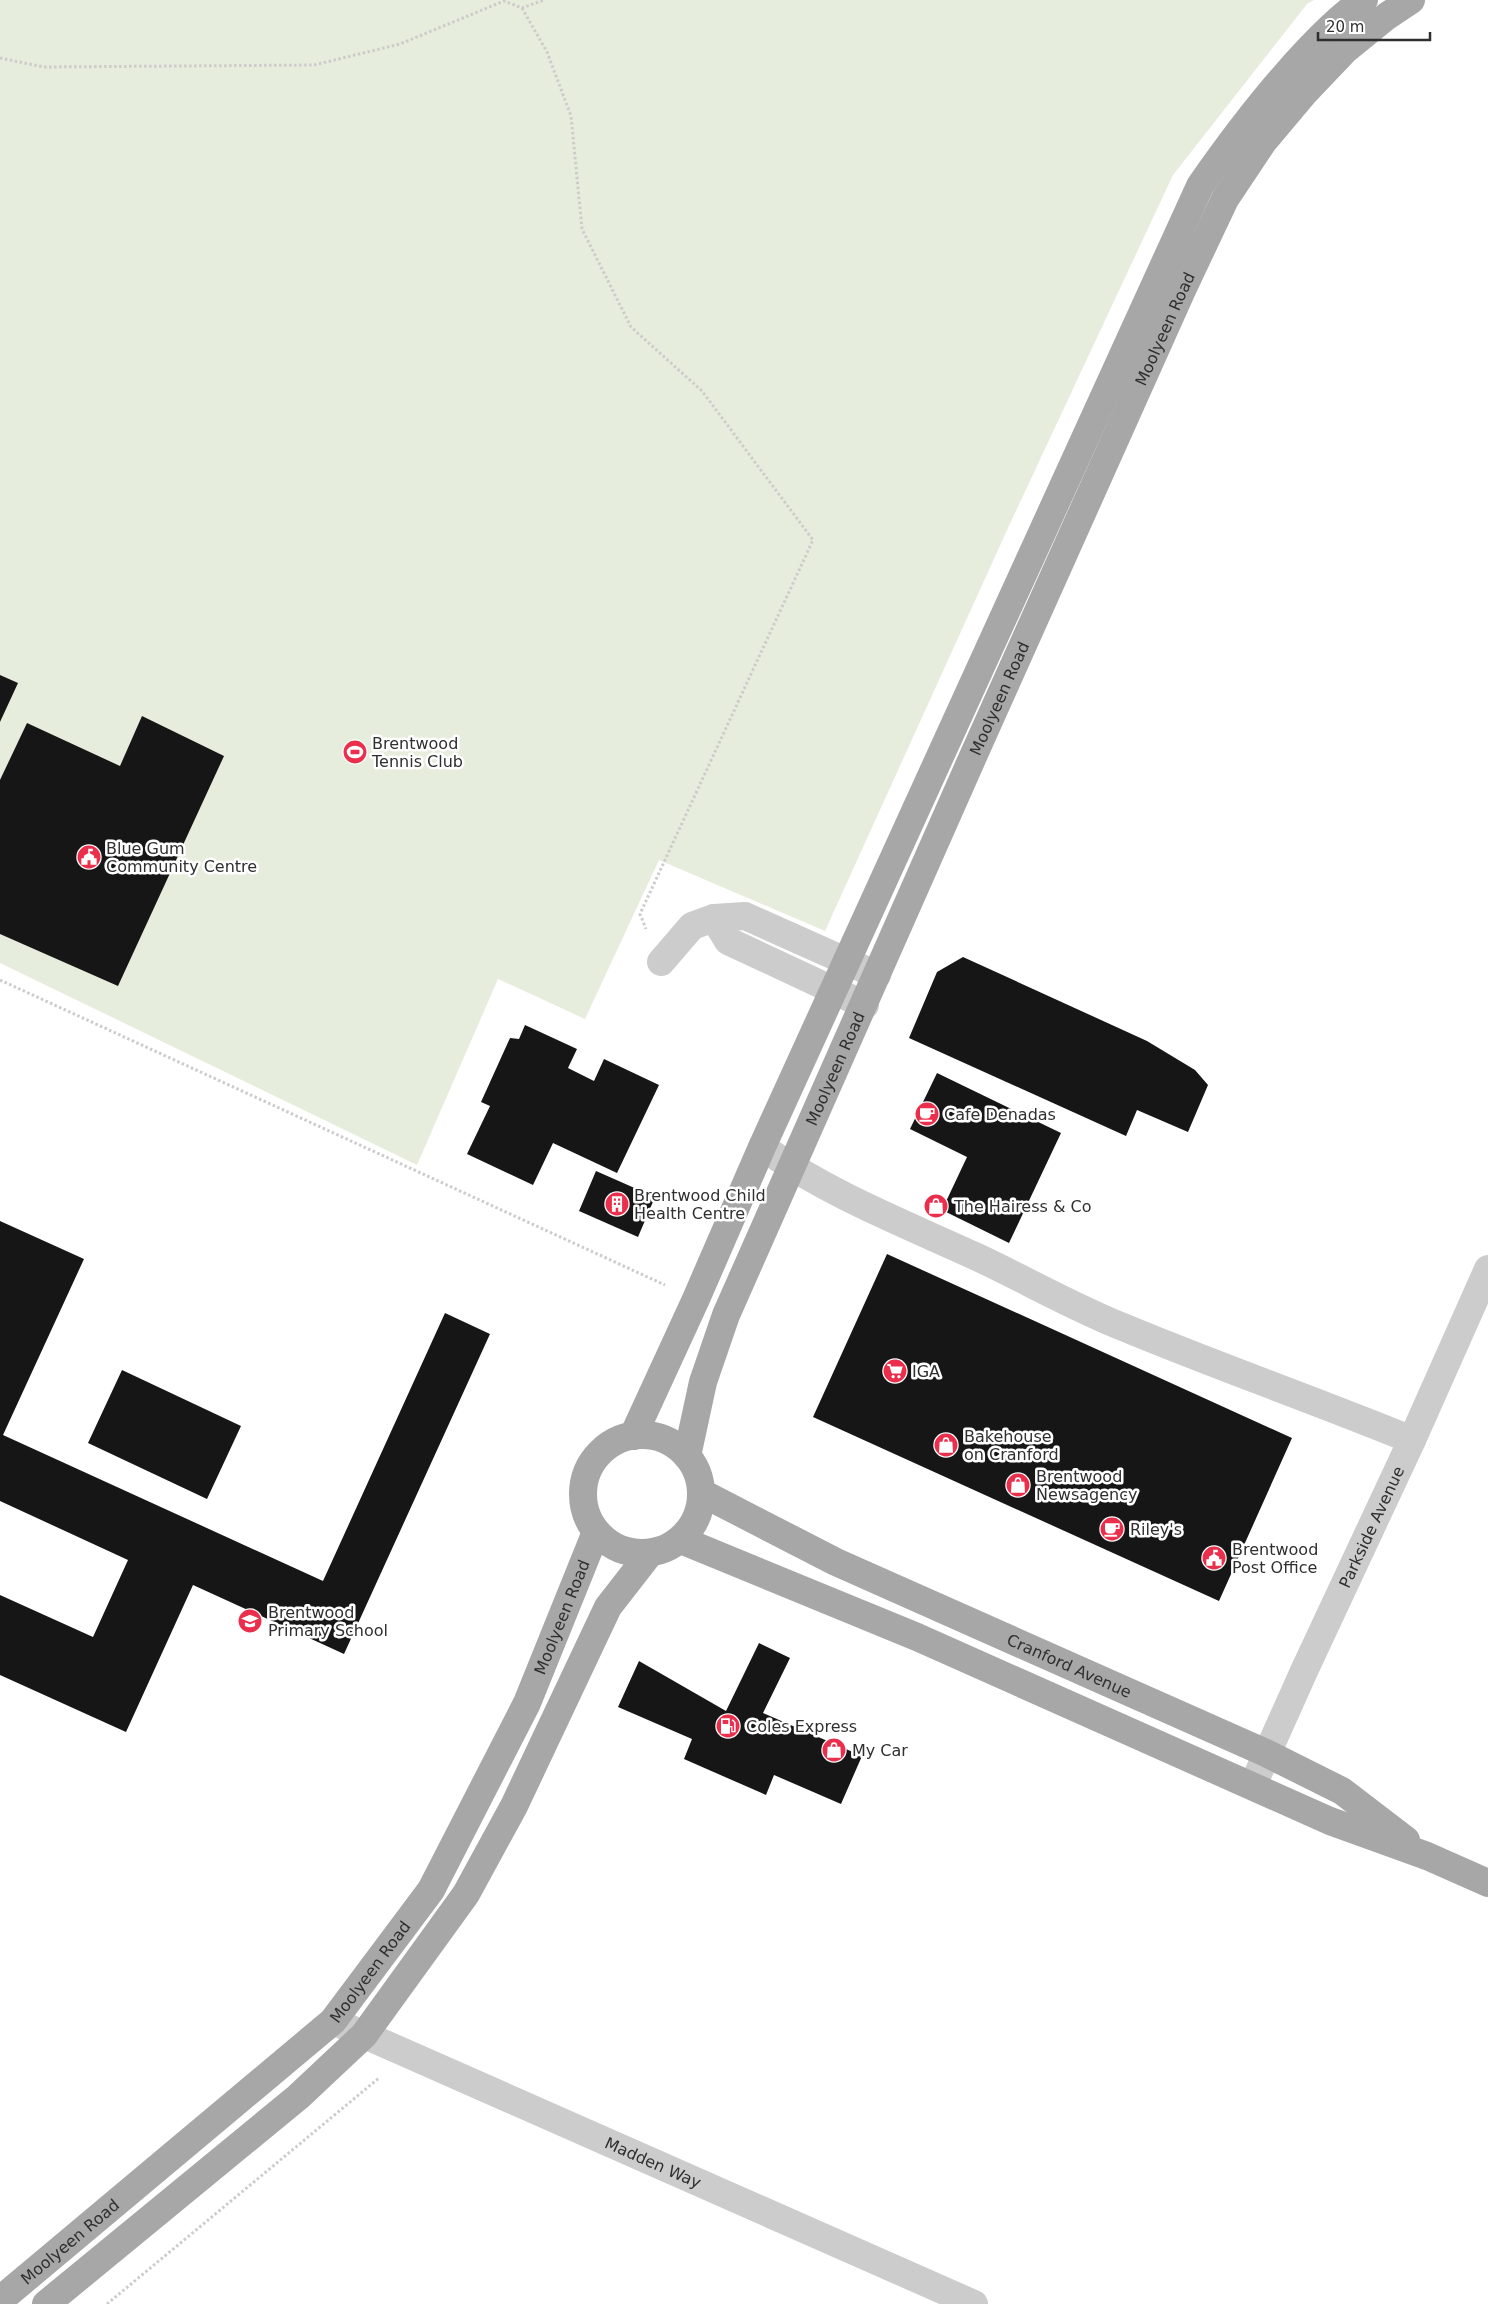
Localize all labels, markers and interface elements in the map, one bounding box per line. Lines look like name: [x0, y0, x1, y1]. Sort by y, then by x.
scale bar: [1318, 10, 1430, 42]
text: 20 m: [1326, 18, 1364, 36]
street label: Moolyeen Road: [1131, 269, 1199, 388]
street label: Moolyeen Road: [965, 639, 1033, 758]
place label: Brentwood Tennis Club: [371, 734, 463, 771]
sports icon: Brentwood Tennis Club: [342, 739, 368, 765]
place label: Blue Gum Community Centre: [106, 839, 257, 876]
public building icon: Blue Gum Community Centre: [76, 844, 102, 870]
street label: Moolyeen Road: [802, 1009, 868, 1128]
cafe icon: Cafe Denadas: [914, 1101, 940, 1127]
place label: Cafe Denadas: [944, 1105, 1056, 1124]
place label: Brentwood Child Health Centre: [634, 1186, 766, 1223]
building icon: Brentwood Child Health Centre: [604, 1191, 630, 1217]
shop icon: The Hairess & Co: [923, 1193, 949, 1219]
place label: The Hairess & Co: [953, 1197, 1091, 1216]
supermarket icon: IGA: [882, 1358, 908, 1384]
place label: IGA: [912, 1362, 940, 1381]
place label: Bakehouse on Cranford: [964, 1427, 1059, 1464]
shop icon: Bakehouse on Cranford: [933, 1432, 959, 1458]
street label: Parkside Avenue: [1335, 1463, 1408, 1591]
place label: Brentwood Newsagency: [1036, 1467, 1137, 1504]
shop icon: Brentwood Newsagency: [1005, 1472, 1031, 1498]
cafe icon: Riley's: [1099, 1516, 1125, 1542]
place label: Riley's: [1130, 1520, 1182, 1539]
place label: Brentwood Post Office: [1232, 1540, 1318, 1577]
public building icon: Brentwood Post Office: [1201, 1545, 1227, 1571]
street label: Moolyeen Road: [530, 1557, 593, 1677]
place label: Brentwood Primary School: [268, 1603, 388, 1640]
school or university icon: Brentwood Primary School: [237, 1608, 263, 1634]
street label: Cranford Avenue: [1004, 1630, 1134, 1702]
fuel station icon: Coles Express: [715, 1713, 741, 1739]
place label: Coles Express: [746, 1717, 857, 1736]
shop icon: My Car: [821, 1737, 847, 1763]
place label: My Car: [852, 1741, 908, 1760]
street label: Moolyeen Road: [326, 1917, 414, 2026]
street label: Madden Way: [602, 2133, 704, 2192]
street label: Moolyeen Road: [17, 2195, 123, 2288]

